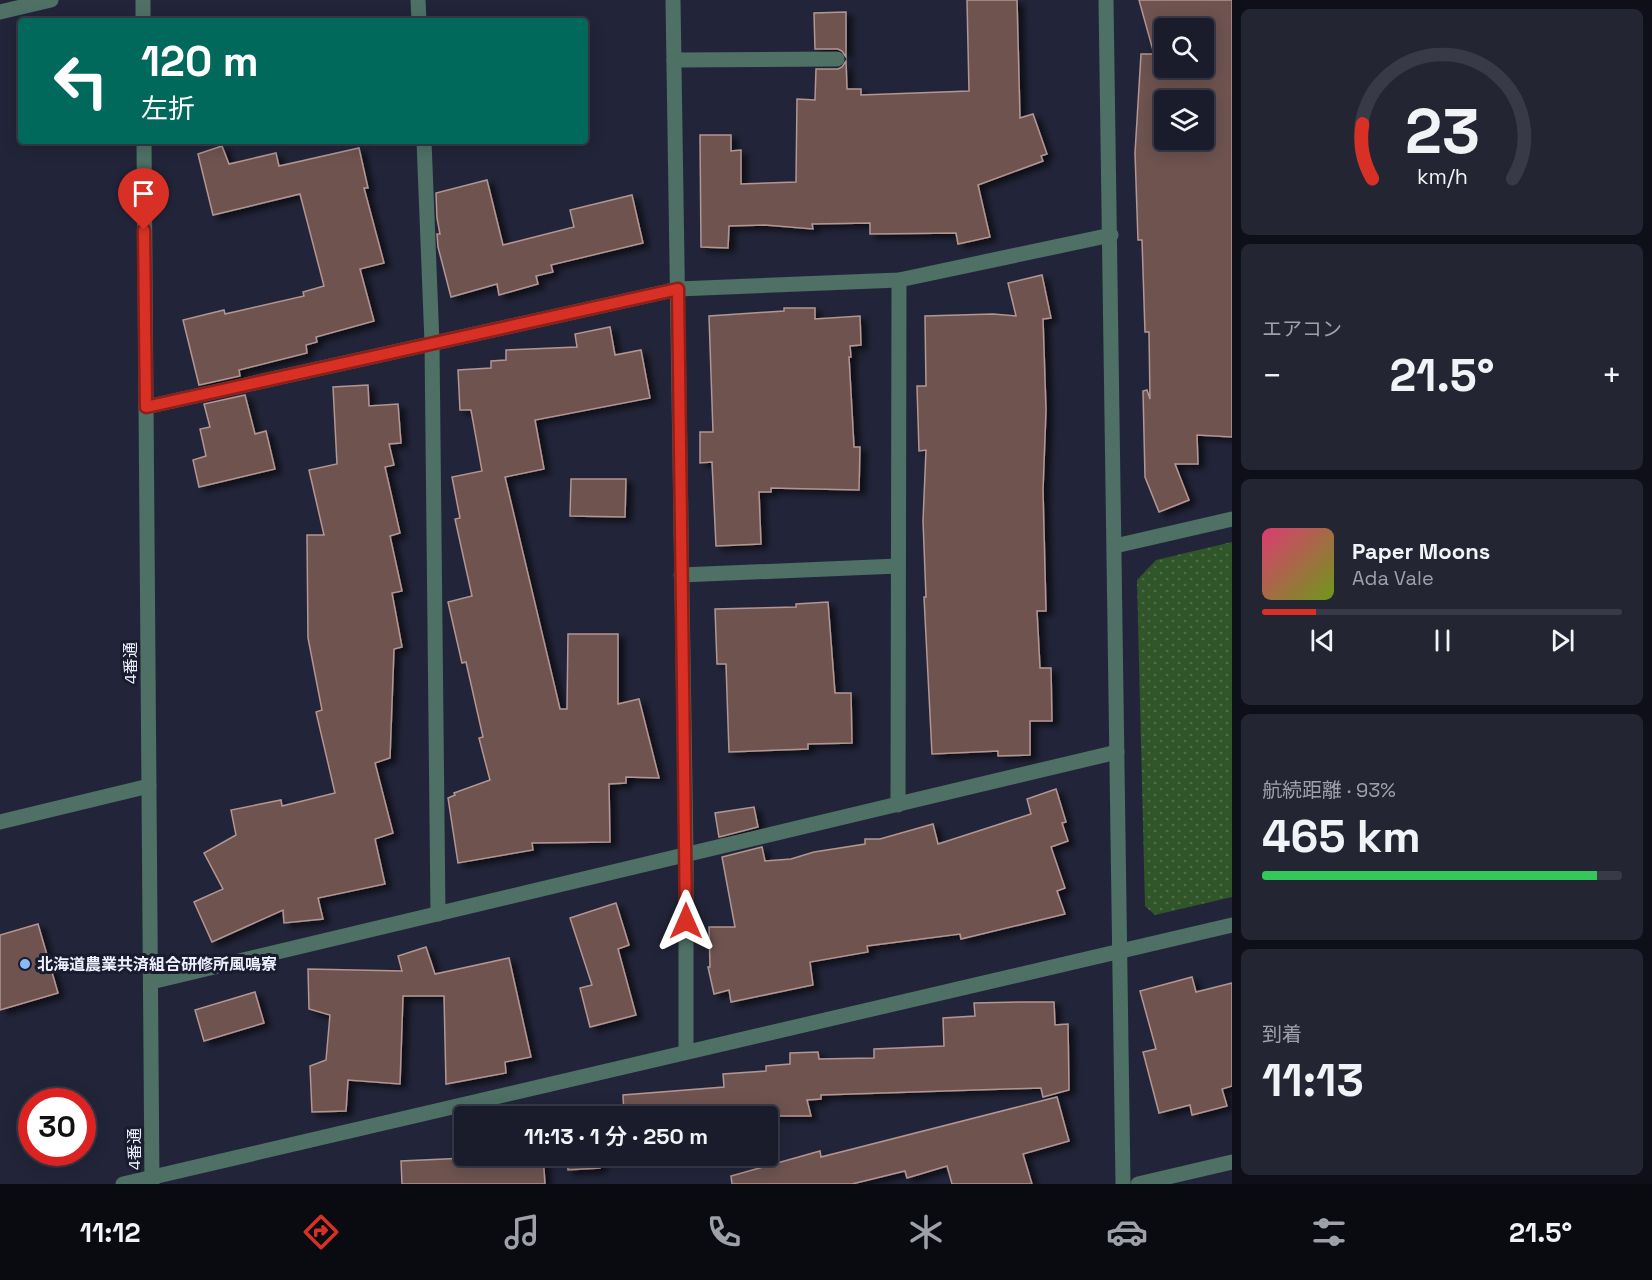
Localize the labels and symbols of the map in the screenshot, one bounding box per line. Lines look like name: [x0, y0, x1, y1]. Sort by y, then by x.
pin: [118, 168, 169, 230]
street label: 4番通: [120, 642, 141, 684]
position arrow: [654, 889, 718, 953]
place label: 北海道農業共済組合研修所風鳴寮: [37, 954, 277, 975]
marker: 北海道農業共済組合研修所風鳴寮: [18, 957, 32, 971]
speed limit sign: 30: [18, 1088, 96, 1166]
street label: 4番通: [124, 1128, 145, 1170]

